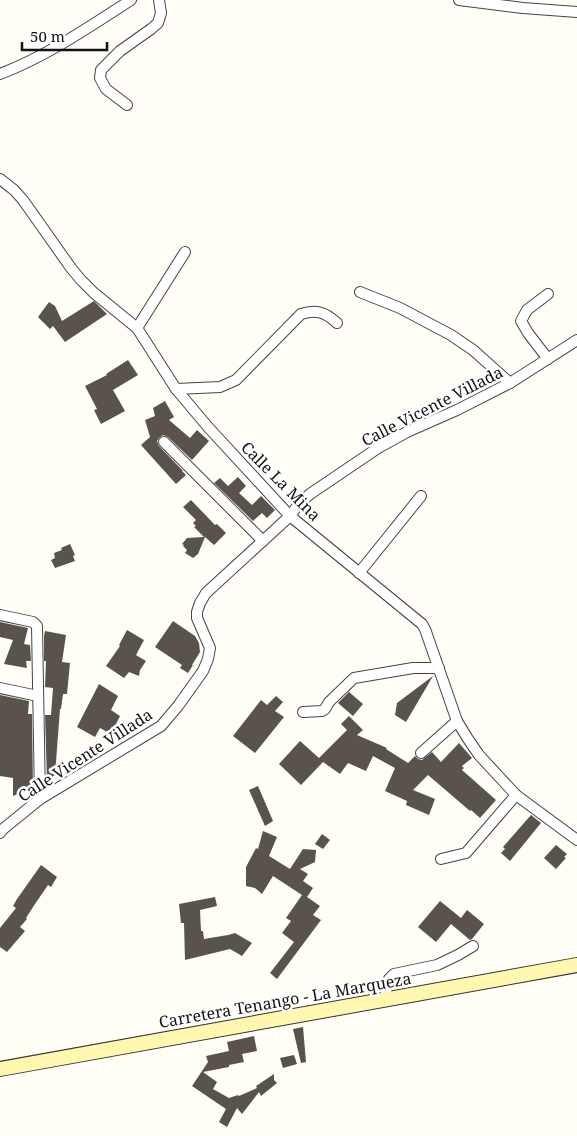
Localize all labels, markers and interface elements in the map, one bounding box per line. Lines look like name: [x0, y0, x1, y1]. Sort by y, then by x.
scale bar: [22, 20, 108, 52]
text: 50 m: [30, 26, 65, 46]
street label: Calle Vicente Villada: [357, 361, 507, 451]
street label: Calle La Mina: [236, 436, 326, 526]
street label: Calle Vicente Villada: [14, 703, 156, 807]
street label: Carretera Tenango - La Marqueza: [157, 967, 413, 1033]

